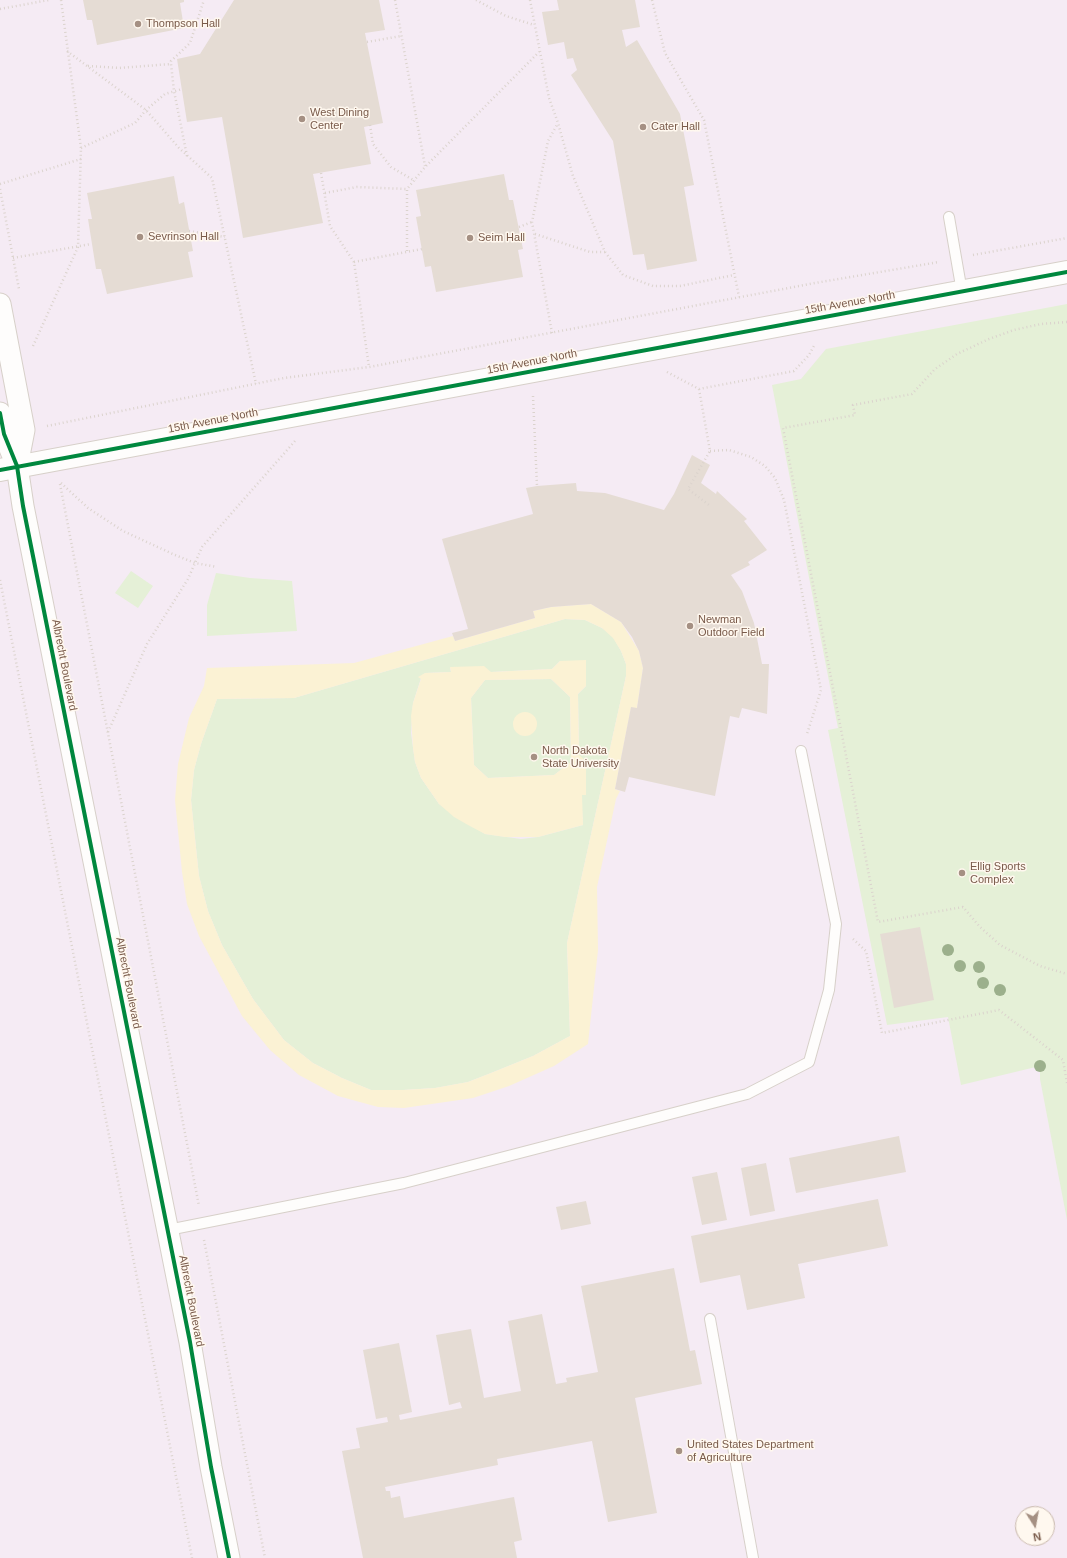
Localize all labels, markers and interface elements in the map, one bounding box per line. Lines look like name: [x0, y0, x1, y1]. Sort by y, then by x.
place label: Thompson Hall: [146, 17, 220, 31]
marker: Thompson Hall: [133, 19, 143, 29]
place label: West Dining Center: [310, 106, 369, 132]
marker: West Dining Center: [297, 114, 307, 124]
place label: Cater Hall: [651, 120, 700, 134]
marker: Cater Hall: [638, 122, 648, 132]
place label: Sevrinson Hall: [148, 230, 219, 244]
place label: Seim Hall: [478, 231, 525, 245]
marker: Sevrinson Hall: [135, 232, 145, 242]
marker: Seim Hall: [465, 233, 475, 243]
street label: 15th Avenue North: [804, 289, 896, 317]
street label: 15th Avenue North: [486, 347, 578, 377]
street label: 15th Avenue North: [167, 406, 259, 436]
place label: Newman Outdoor Field: [698, 613, 765, 639]
street label: Albrecht Boulevard: [49, 618, 79, 712]
marker: Newman Outdoor Field: [685, 621, 695, 631]
place label: North Dakota State University: [542, 744, 619, 770]
marker: North Dakota State University: [529, 752, 539, 762]
place label: Ellig Sports Complex: [970, 860, 1026, 886]
marker: Ellig Sports Complex: [957, 868, 967, 878]
street label: Albrecht Boulevard: [113, 936, 143, 1030]
street label: Albrecht Boulevard: [176, 1254, 206, 1348]
place label: United States Department of Agriculture: [687, 1438, 814, 1464]
marker: United States Department of Agriculture: [674, 1446, 684, 1456]
north arrow: [1015, 1506, 1055, 1546]
text: N: [1032, 1530, 1042, 1543]

